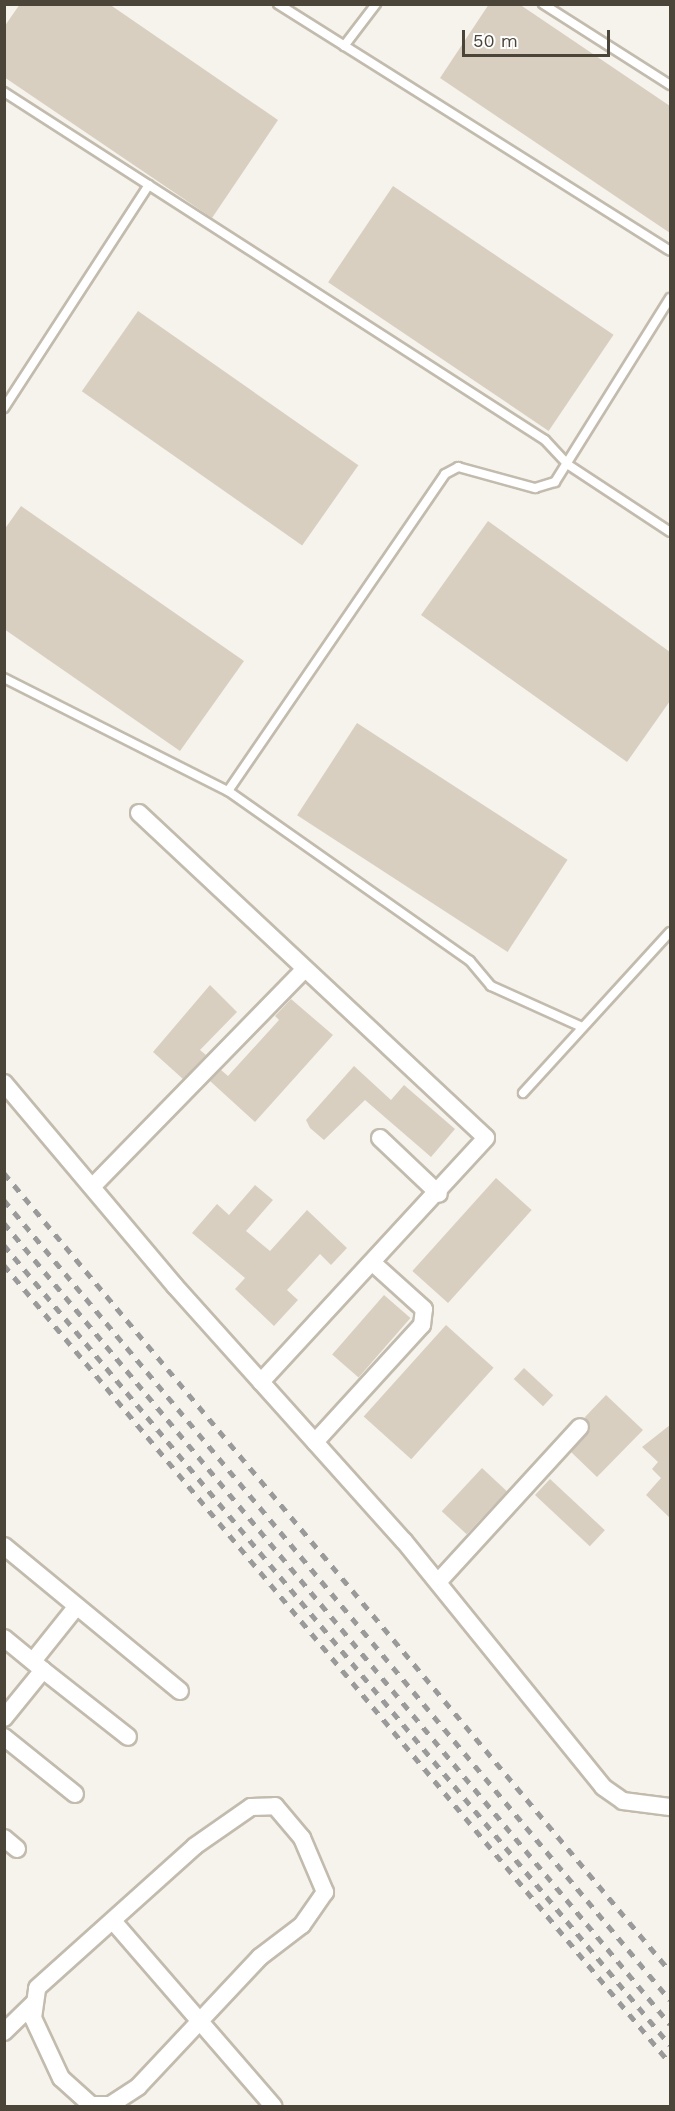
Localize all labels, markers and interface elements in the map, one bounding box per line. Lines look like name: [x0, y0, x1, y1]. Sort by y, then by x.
scale bar: [465, 18, 614, 56]
text: 50 m: [473, 30, 518, 51]

